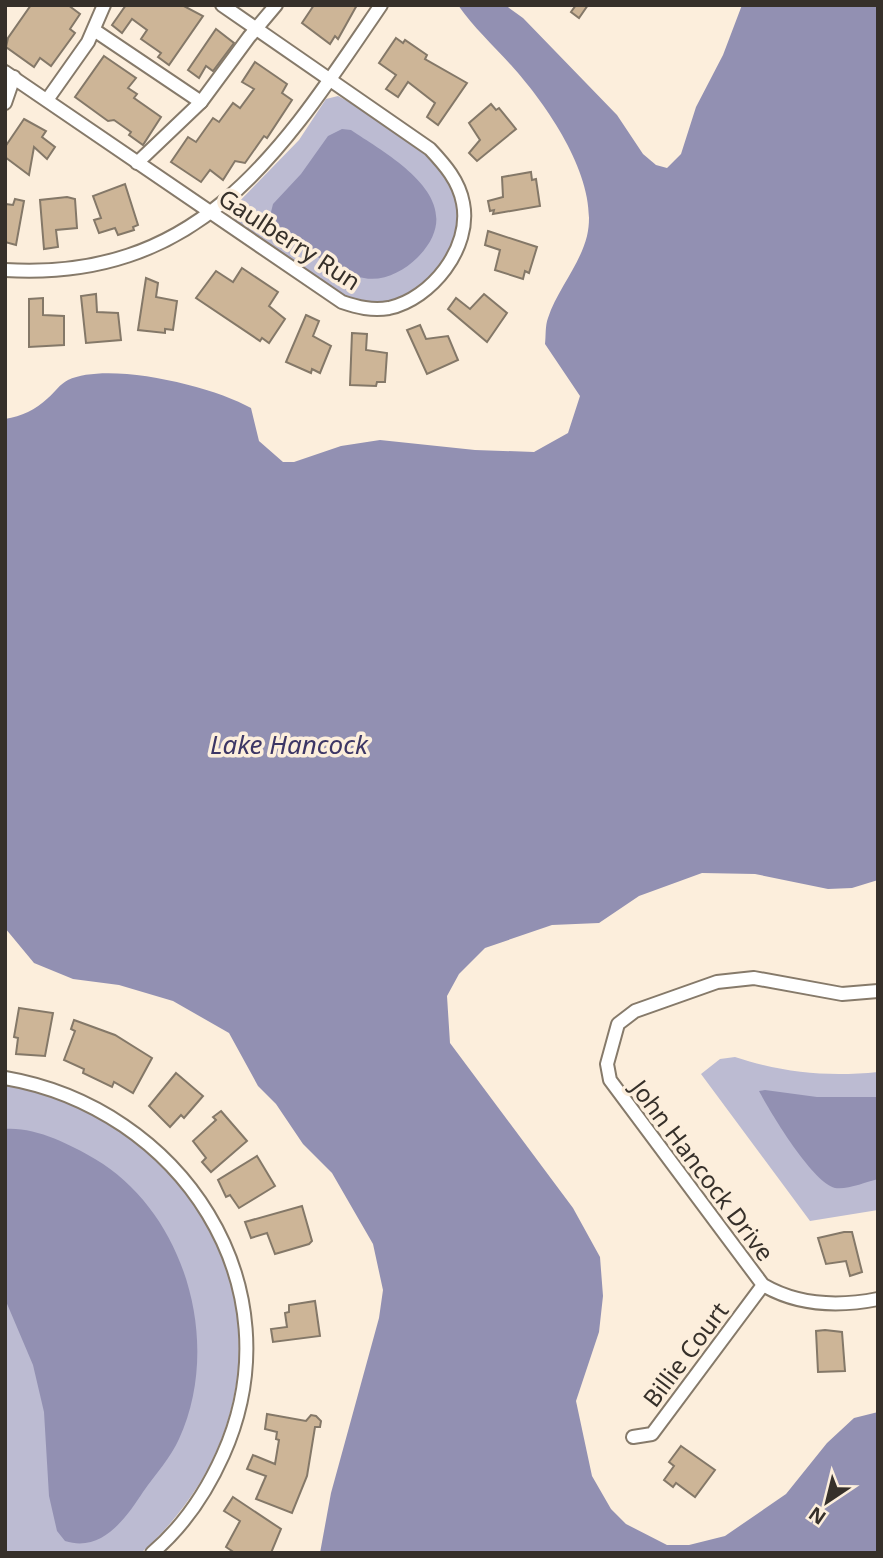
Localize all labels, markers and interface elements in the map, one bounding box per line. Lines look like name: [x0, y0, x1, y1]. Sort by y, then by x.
street label: Gaulberry Run: [213, 181, 367, 297]
water label: Lake Hancock: [210, 726, 369, 762]
street label: John Hancock Drive: [623, 1071, 782, 1267]
street label: Billie Court: [635, 1295, 735, 1413]
north arrow: [792, 1467, 862, 1537]
text: N: [803, 1501, 831, 1531]

